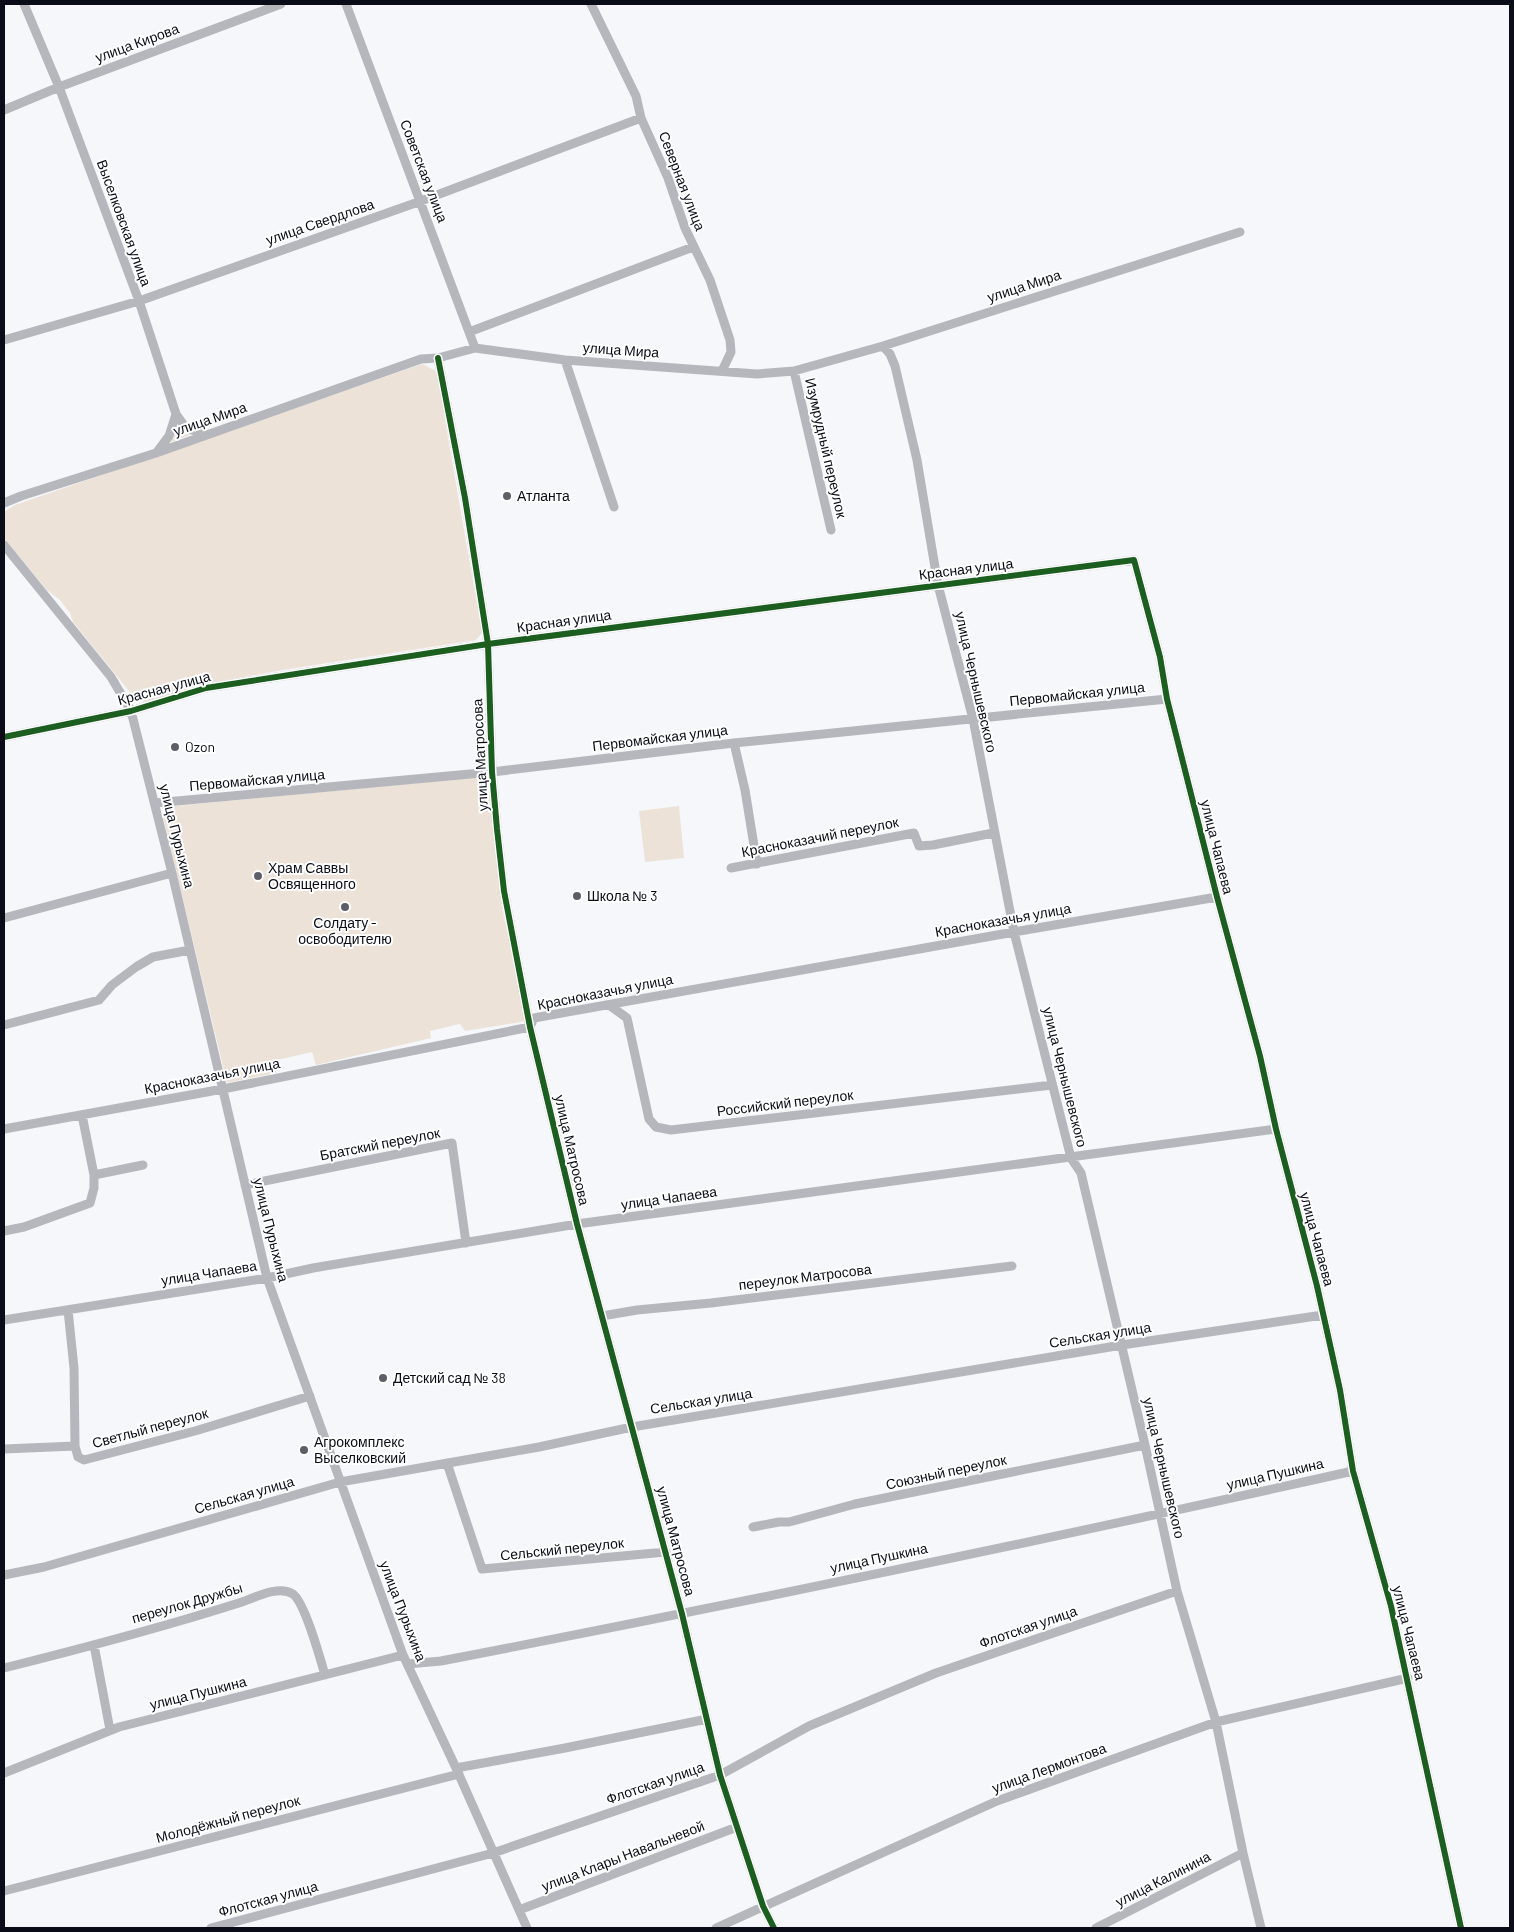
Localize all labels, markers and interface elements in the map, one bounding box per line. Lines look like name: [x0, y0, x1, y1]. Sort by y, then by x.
street label: улица Кирова: [93, 19, 181, 66]
street label: Советская улица: [397, 117, 452, 225]
street label: Северная улица: [656, 129, 709, 233]
street label: Выселковская улица: [94, 157, 155, 289]
street label: улица Свердлова: [264, 195, 376, 248]
street label: улица Мира: [985, 266, 1063, 305]
street label: улица Мира: [582, 338, 660, 361]
street label: Изумрудный переулок: [802, 376, 851, 520]
street label: улица Мира: [171, 398, 249, 439]
place label: Атланта: [517, 487, 570, 504]
marker: Атланта: [501, 490, 513, 502]
street label: Красная улица: [918, 554, 1014, 583]
street label: Красная улица: [516, 605, 612, 636]
street label: улица Чернышевского: [952, 610, 1001, 754]
street label: Красная улица: [116, 667, 212, 708]
street label: Первомайская улица: [1008, 678, 1146, 709]
street label: улица Матросова: [468, 698, 491, 812]
street label: Первомайская улица: [591, 721, 729, 754]
place label: Ozon: [185, 738, 215, 755]
marker: Ozon: [169, 741, 181, 753]
street label: Первомайская улица: [188, 765, 326, 794]
street label: улица Пурыхина: [156, 782, 199, 890]
street label: улица Чапаева: [1198, 798, 1237, 896]
street label: Красноказачий переулок: [740, 813, 901, 860]
place label: Храм Саввы Освященного: [268, 859, 356, 892]
marker: Храм Саввы Освященного: [252, 870, 264, 882]
place label: Школа № 3: [587, 887, 657, 904]
marker: Школа № 3: [571, 890, 583, 902]
street label: Красноказачья улица: [934, 899, 1072, 940]
marker: Солдату - освободителю: [339, 901, 351, 913]
place label: Солдату - освободителю: [298, 914, 392, 947]
street label: Красноказачья улица: [536, 970, 674, 1013]
street label: улица Чернышевского: [1040, 1005, 1091, 1149]
street label: Красноказачья улица: [143, 1054, 281, 1097]
street label: Российский переулок: [716, 1086, 855, 1119]
street label: улица Матросова: [552, 1093, 593, 1207]
street label: Братский переулок: [318, 1123, 442, 1163]
street label: улица Пурыхина: [250, 1176, 293, 1284]
street label: улица Чапаева: [620, 1182, 718, 1213]
street label: улица Чапаева: [1297, 1190, 1338, 1288]
street label: улица Чапаева: [160, 1257, 258, 1288]
street label: переулок Матросова: [737, 1260, 873, 1293]
street label: Сельская улица: [1048, 1318, 1152, 1351]
place label: Детский сад № 38: [393, 1369, 506, 1386]
marker: Детский сад № 38: [377, 1372, 389, 1384]
street label: Сельская улица: [649, 1384, 753, 1417]
street label: улица Чернышевского: [1140, 1396, 1189, 1540]
street label: Светлый переулок: [90, 1404, 211, 1451]
place label: Агрокомплекс Выселковский: [314, 1433, 406, 1466]
marker: Агрокомплекс Выселковский: [298, 1444, 310, 1456]
street label: Союзный переулок: [884, 1450, 1009, 1493]
street label: улица Пушкина: [1225, 1454, 1325, 1493]
street label: Сельская улица: [192, 1472, 296, 1517]
street label: улица Матросова: [654, 1484, 699, 1598]
street label: Сельский переулок: [499, 1533, 625, 1563]
street label: улица Пушкина: [829, 1539, 929, 1576]
street label: улица Пурыхина: [376, 1558, 431, 1664]
street label: переулок Дружбы: [130, 1579, 244, 1626]
street label: улица Чапаева: [1390, 1584, 1429, 1682]
street label: Флотская улица: [977, 1602, 1079, 1651]
street label: улица Пушкина: [148, 1672, 248, 1713]
street label: улица Лермонтова: [989, 1739, 1108, 1796]
street label: Флотская улица: [604, 1758, 706, 1807]
street label: Молодёжный переулок: [154, 1791, 303, 1846]
street label: улица Клары Навальневой: [539, 1817, 707, 1894]
street label: улица Калинина: [1112, 1847, 1213, 1910]
street label: Флотская улица: [216, 1877, 320, 1920]

